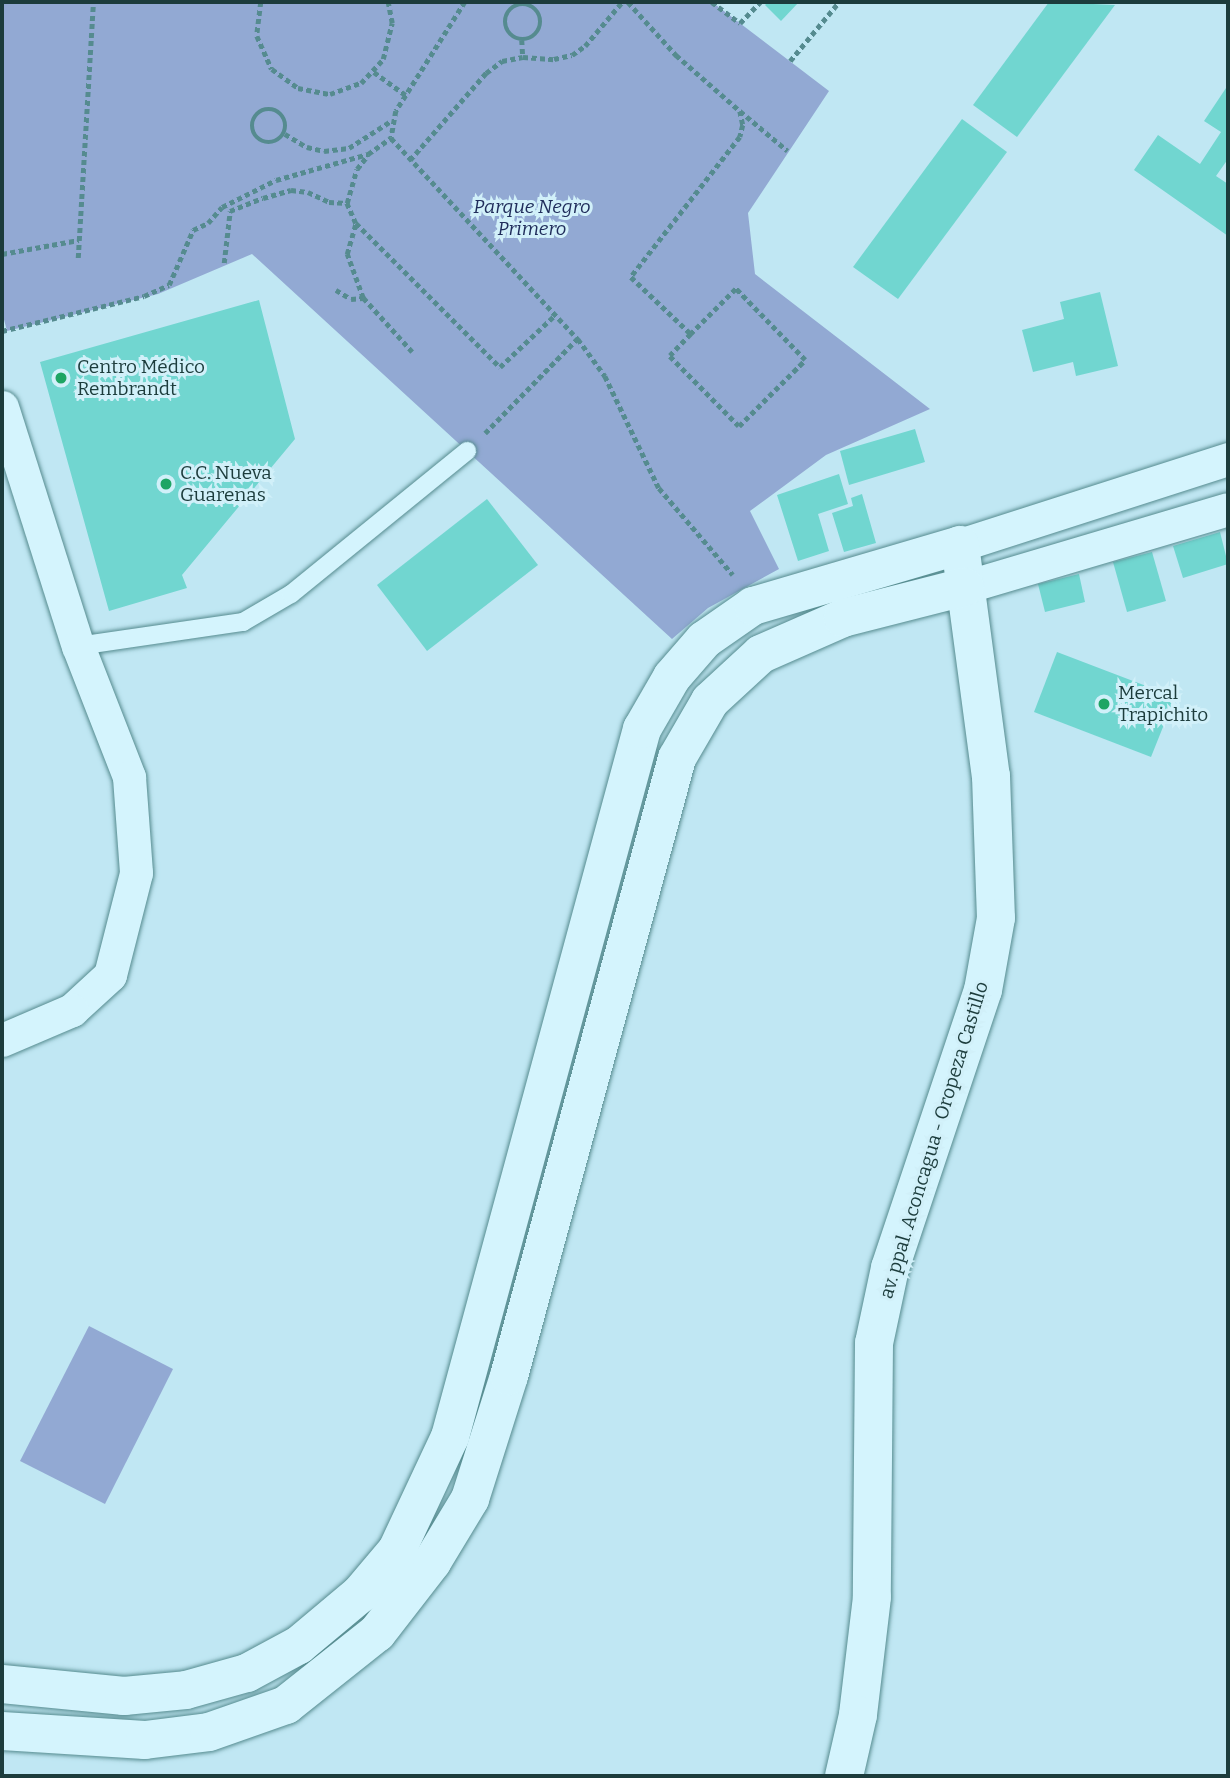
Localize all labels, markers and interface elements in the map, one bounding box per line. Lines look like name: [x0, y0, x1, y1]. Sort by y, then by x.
park label: Parque Negro Primero: [473, 196, 591, 240]
place label: Centro Médico Rembrandt: [77, 356, 205, 400]
marker: Centro Médico Rembrandt: [51, 368, 71, 388]
place label: C.C. Nueva Guarenas: [180, 462, 272, 506]
marker: C.C. Nueva Guarenas: [158, 476, 174, 492]
place label: Mercal Trapichito: [1118, 682, 1208, 726]
marker: Mercal Trapichito: [1096, 696, 1112, 712]
street label: av. ppal. Aconcagua - Oropeza Castillo: [875, 979, 993, 1301]

